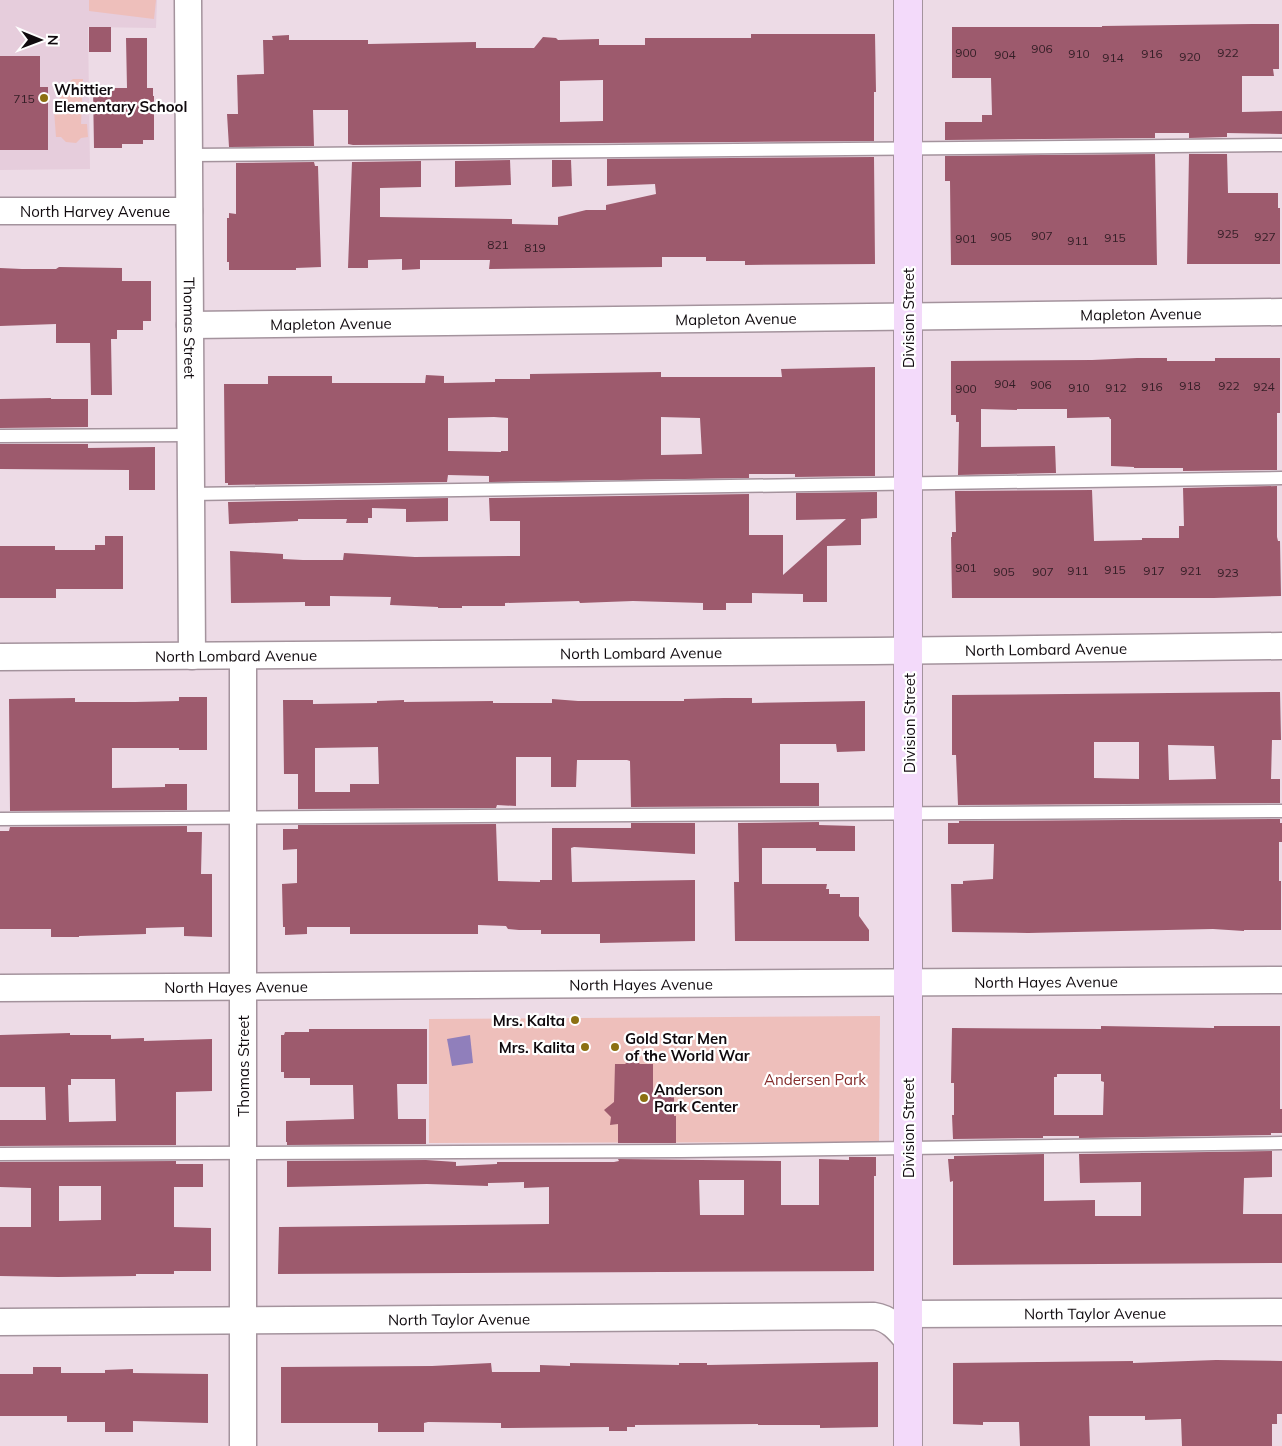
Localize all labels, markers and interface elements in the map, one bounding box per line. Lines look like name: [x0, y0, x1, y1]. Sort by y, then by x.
north arrow: [15, 15, 65, 65]
text: N: [44, 35, 62, 46]
house number: 906: [1031, 41, 1053, 56]
house number: 900: [955, 45, 977, 60]
house number: 922: [1217, 45, 1239, 60]
house number: 910: [1068, 46, 1090, 61]
house number: 916: [1141, 46, 1163, 61]
house number: 904: [994, 47, 1016, 62]
house number: 920: [1179, 49, 1201, 64]
house number: 914: [1102, 50, 1124, 65]
place label: Whittier Elementary School: [54, 80, 187, 116]
house number: 715: [13, 91, 35, 106]
marker: Whittier Elementary School: [38, 92, 50, 104]
street label: North Harvey Avenue: [20, 202, 170, 221]
house number: 925: [1217, 226, 1239, 241]
house number: 907: [1031, 228, 1053, 243]
house number: 905: [990, 229, 1012, 244]
house number: 927: [1254, 229, 1276, 244]
house number: 915: [1104, 230, 1126, 245]
house number: 901: [955, 231, 977, 246]
house number: 911: [1067, 233, 1089, 248]
house number: 821: [487, 237, 509, 252]
house number: 819: [524, 240, 546, 255]
street label: Division Street: [899, 268, 918, 368]
street label: Thomas Street: [180, 277, 200, 379]
street label: Mapleton Avenue: [1080, 303, 1202, 324]
street label: Mapleton Avenue: [675, 308, 797, 329]
street label: Mapleton Avenue: [270, 313, 392, 334]
house number: 904: [994, 376, 1016, 391]
house number: 906: [1030, 377, 1052, 392]
house number: 918: [1179, 378, 1201, 393]
house number: 922: [1218, 378, 1240, 393]
house number: 916: [1141, 379, 1163, 394]
house number: 924: [1253, 379, 1275, 394]
house number: 910: [1068, 380, 1090, 395]
house number: 912: [1105, 380, 1127, 395]
house number: 900: [955, 381, 977, 396]
house number: 901: [955, 560, 977, 575]
house number: 915: [1104, 562, 1126, 577]
house number: 911: [1067, 563, 1089, 578]
house number: 917: [1143, 563, 1165, 578]
house number: 921: [1180, 563, 1202, 578]
house number: 905: [993, 564, 1015, 579]
house number: 907: [1032, 564, 1054, 579]
house number: 923: [1217, 565, 1239, 580]
street label: North Lombard Avenue: [965, 638, 1127, 659]
street label: North Lombard Avenue: [560, 643, 722, 663]
street label: North Lombard Avenue: [155, 645, 317, 665]
street label: Division Street: [900, 673, 919, 773]
street label: North Hayes Avenue: [974, 972, 1118, 991]
street label: North Hayes Avenue: [569, 974, 713, 994]
street label: North Hayes Avenue: [164, 977, 308, 996]
place label: Mrs. Kalta: [493, 1011, 565, 1030]
marker: Mrs. Kalta: [569, 1014, 581, 1026]
street label: Thomas Street: [234, 1015, 253, 1117]
place label: Gold Star Men of the World War: [625, 1029, 750, 1065]
place label: Mrs. Kalita: [499, 1038, 575, 1057]
marker: Mrs. Kalita: [579, 1041, 591, 1053]
marker: Gold Star Men of the World War: [609, 1041, 621, 1053]
park label: Andersen Park: [764, 1070, 866, 1089]
street label: Division Street: [899, 1078, 918, 1178]
place label: Anderson Park Center: [654, 1080, 738, 1116]
marker: Anderson Park Center: [638, 1092, 650, 1104]
street label: North Taylor Avenue: [1024, 1303, 1166, 1323]
street label: North Taylor Avenue: [388, 1309, 530, 1329]

